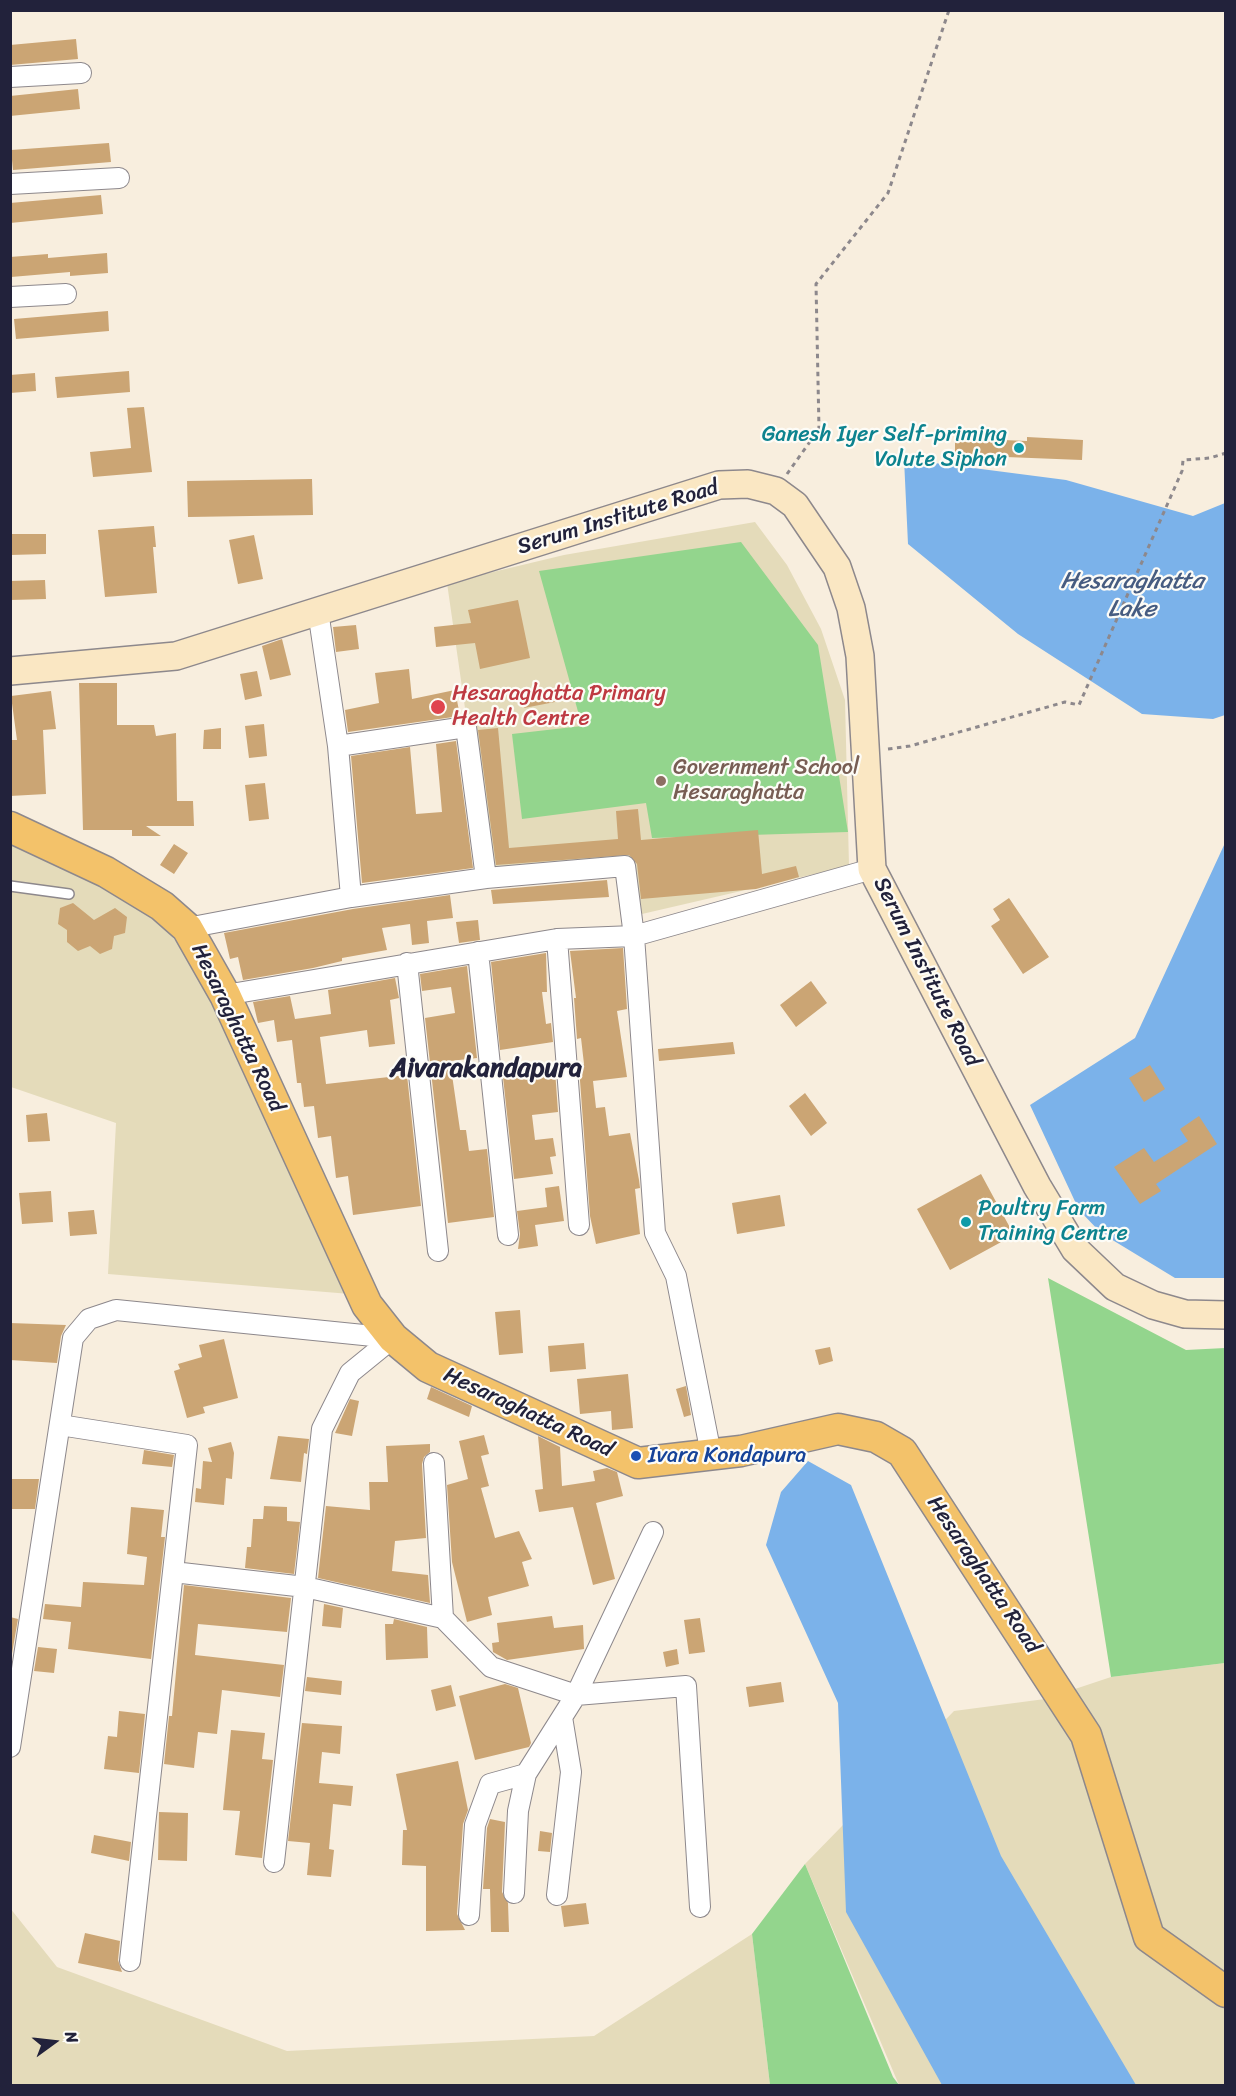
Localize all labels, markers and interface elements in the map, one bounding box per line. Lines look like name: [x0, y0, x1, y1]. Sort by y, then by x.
place label: Ganesh Iyer Self-priming Volute Siphon: [762, 422, 1007, 474]
marker: Ganesh Iyer Self-priming Volute Siphon: [1012, 441, 1026, 455]
street label: Serum Institute Road: [514, 475, 722, 561]
water label: Hesaraghatta Lake: [1061, 568, 1203, 624]
place label: Hesaraghatta Primary Health Centre: [452, 681, 666, 732]
marker: Hesaraghatta Primary Health Centre: [429, 698, 447, 716]
place label: Government School Hesaraghatta: [673, 755, 859, 806]
marker: Government School Hesaraghatta: [654, 774, 668, 788]
street label: Serum Institute Road: [867, 873, 985, 1071]
street label: Hesaraghatta Road: [185, 940, 289, 1116]
district label: Aivarakandapura: [390, 1053, 582, 1085]
place label: Poultry Farm Training Centre: [978, 1196, 1128, 1248]
marker: Poultry Farm Training Centre: [959, 1215, 973, 1229]
street label: Hesaraghatta Road: [439, 1362, 617, 1464]
place label: Ivara Kondapura: [648, 1443, 806, 1469]
marker: Ivara Kondapura: [629, 1449, 643, 1463]
street label: Hesaraghatta Road: [921, 1491, 1045, 1659]
north arrow: [24, 2012, 84, 2072]
text: N: [56, 2028, 87, 2046]

